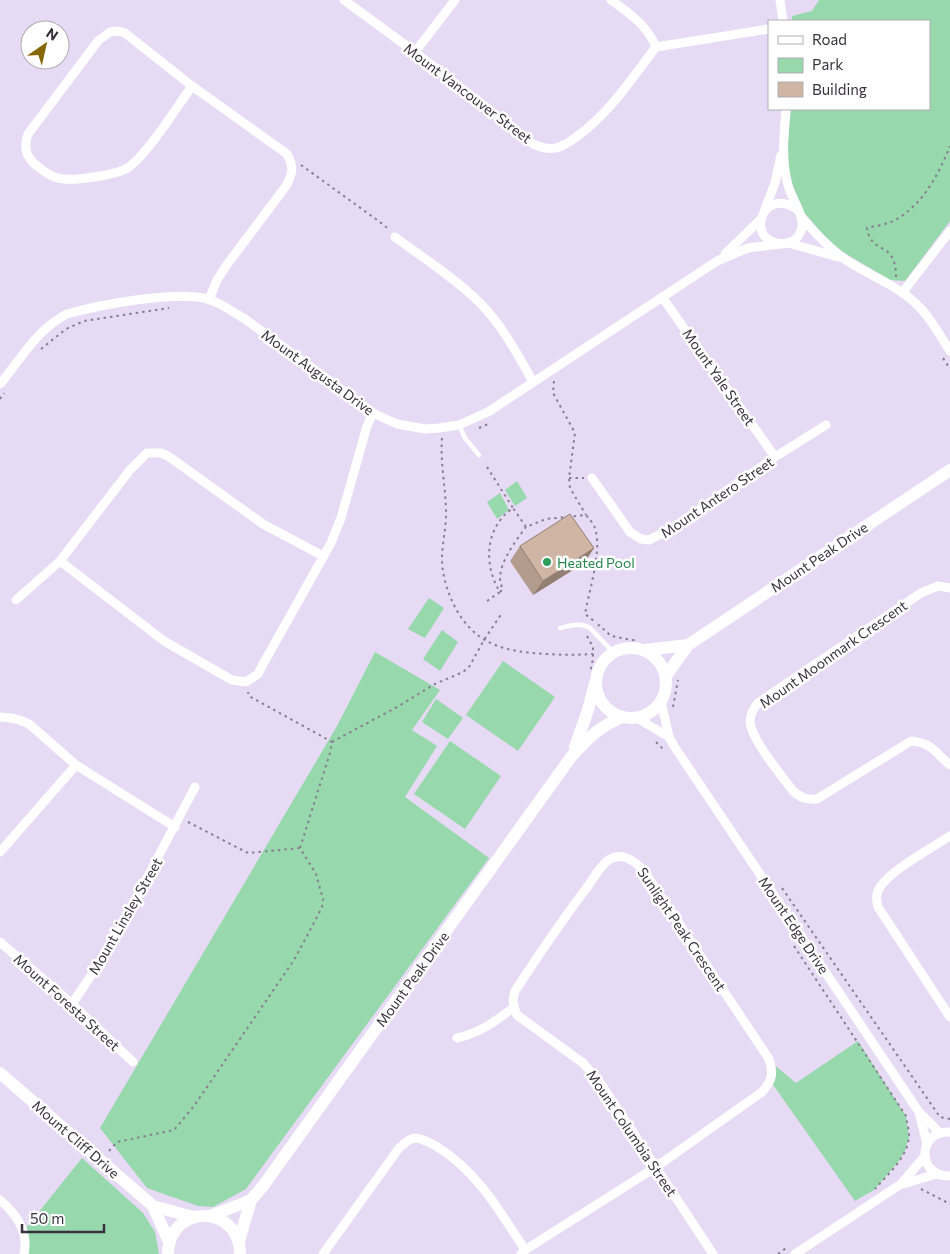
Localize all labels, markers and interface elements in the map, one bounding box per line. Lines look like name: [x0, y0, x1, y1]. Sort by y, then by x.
north arrow: [20, 20, 70, 70]
legend: [768, 20, 930, 110]
text: N: [43, 24, 62, 44]
text: Road: [812, 30, 847, 48]
street label: Mount Vancouver Street: [401, 39, 535, 147]
text: Park: [812, 55, 843, 73]
text: Building: [812, 80, 867, 98]
street label: Mount Yale Street: [679, 325, 759, 429]
street label: Mount Augusta Drive: [259, 326, 377, 418]
street label: Mount Antero Street: [657, 453, 777, 541]
street label: Mount Peak Drive: [767, 518, 871, 596]
place label: Heated Pool: [557, 554, 635, 571]
marker: Heated Pool: [541, 556, 553, 568]
street label: Mount Moonmark Crescent: [756, 596, 910, 712]
street label: Mount Linsley Street: [85, 854, 166, 978]
street label: Sunlight Peak Crescent: [634, 864, 730, 994]
street label: Mount Edge Drive: [755, 873, 833, 977]
street label: Mount Peak Drive: [372, 928, 452, 1030]
street label: Mount Foresta Street: [11, 950, 124, 1054]
street label: Mount Columbia Street: [583, 1066, 681, 1200]
street label: Mount Cliff Drive: [29, 1097, 123, 1181]
scale bar: [22, 1202, 105, 1234]
text: 50 m: [30, 1209, 64, 1227]

